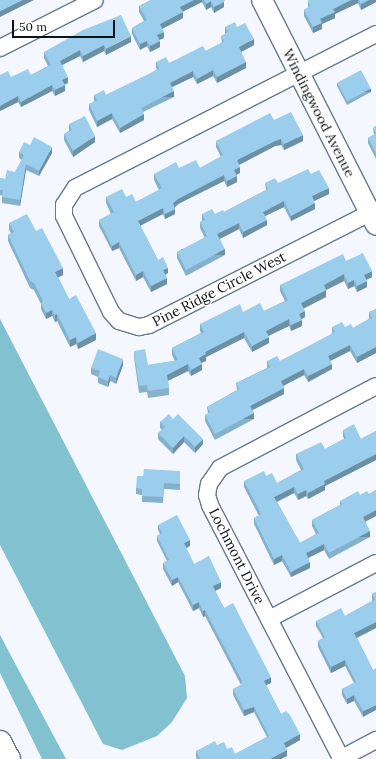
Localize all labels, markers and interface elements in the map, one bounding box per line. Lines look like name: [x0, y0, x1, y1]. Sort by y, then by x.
scale bar: [14, 12, 117, 38]
text: 50 m: [19, 19, 47, 34]
street label: Windingwood Avenue: [279, 46, 359, 180]
street label: Pine Ridge Circle West: [150, 248, 288, 330]
street label: Lochmont Drive: [206, 505, 268, 607]

